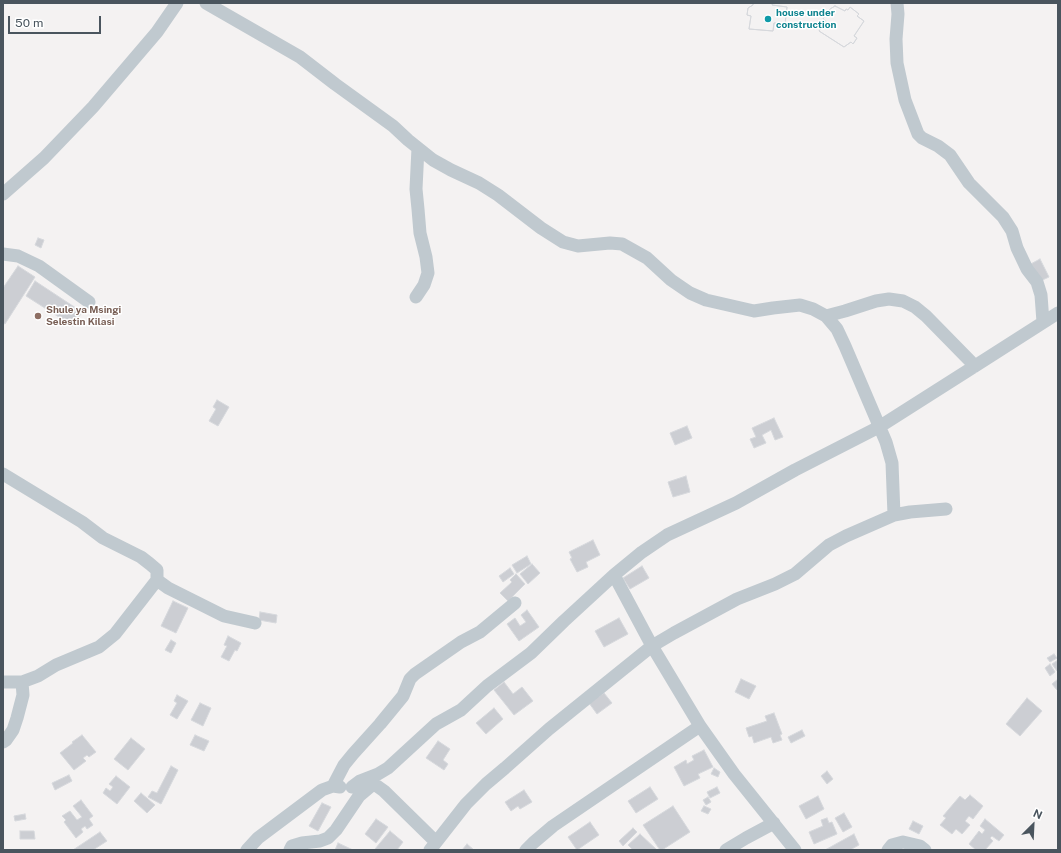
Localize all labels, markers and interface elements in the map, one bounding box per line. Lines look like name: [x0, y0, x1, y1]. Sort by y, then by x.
place label: house under construction: [776, 7, 836, 30]
scale bar: [10, 8, 103, 34]
marker: house under construction: [763, 14, 773, 24]
text: 50 m: [15, 16, 43, 30]
place label: Shule ya Msingi Selestin Kilasi: [46, 304, 121, 328]
marker: Shule ya Msingi Selestin Kilasi: [33, 311, 43, 321]
north arrow: [1013, 805, 1053, 845]
text: N: [1032, 807, 1044, 821]

